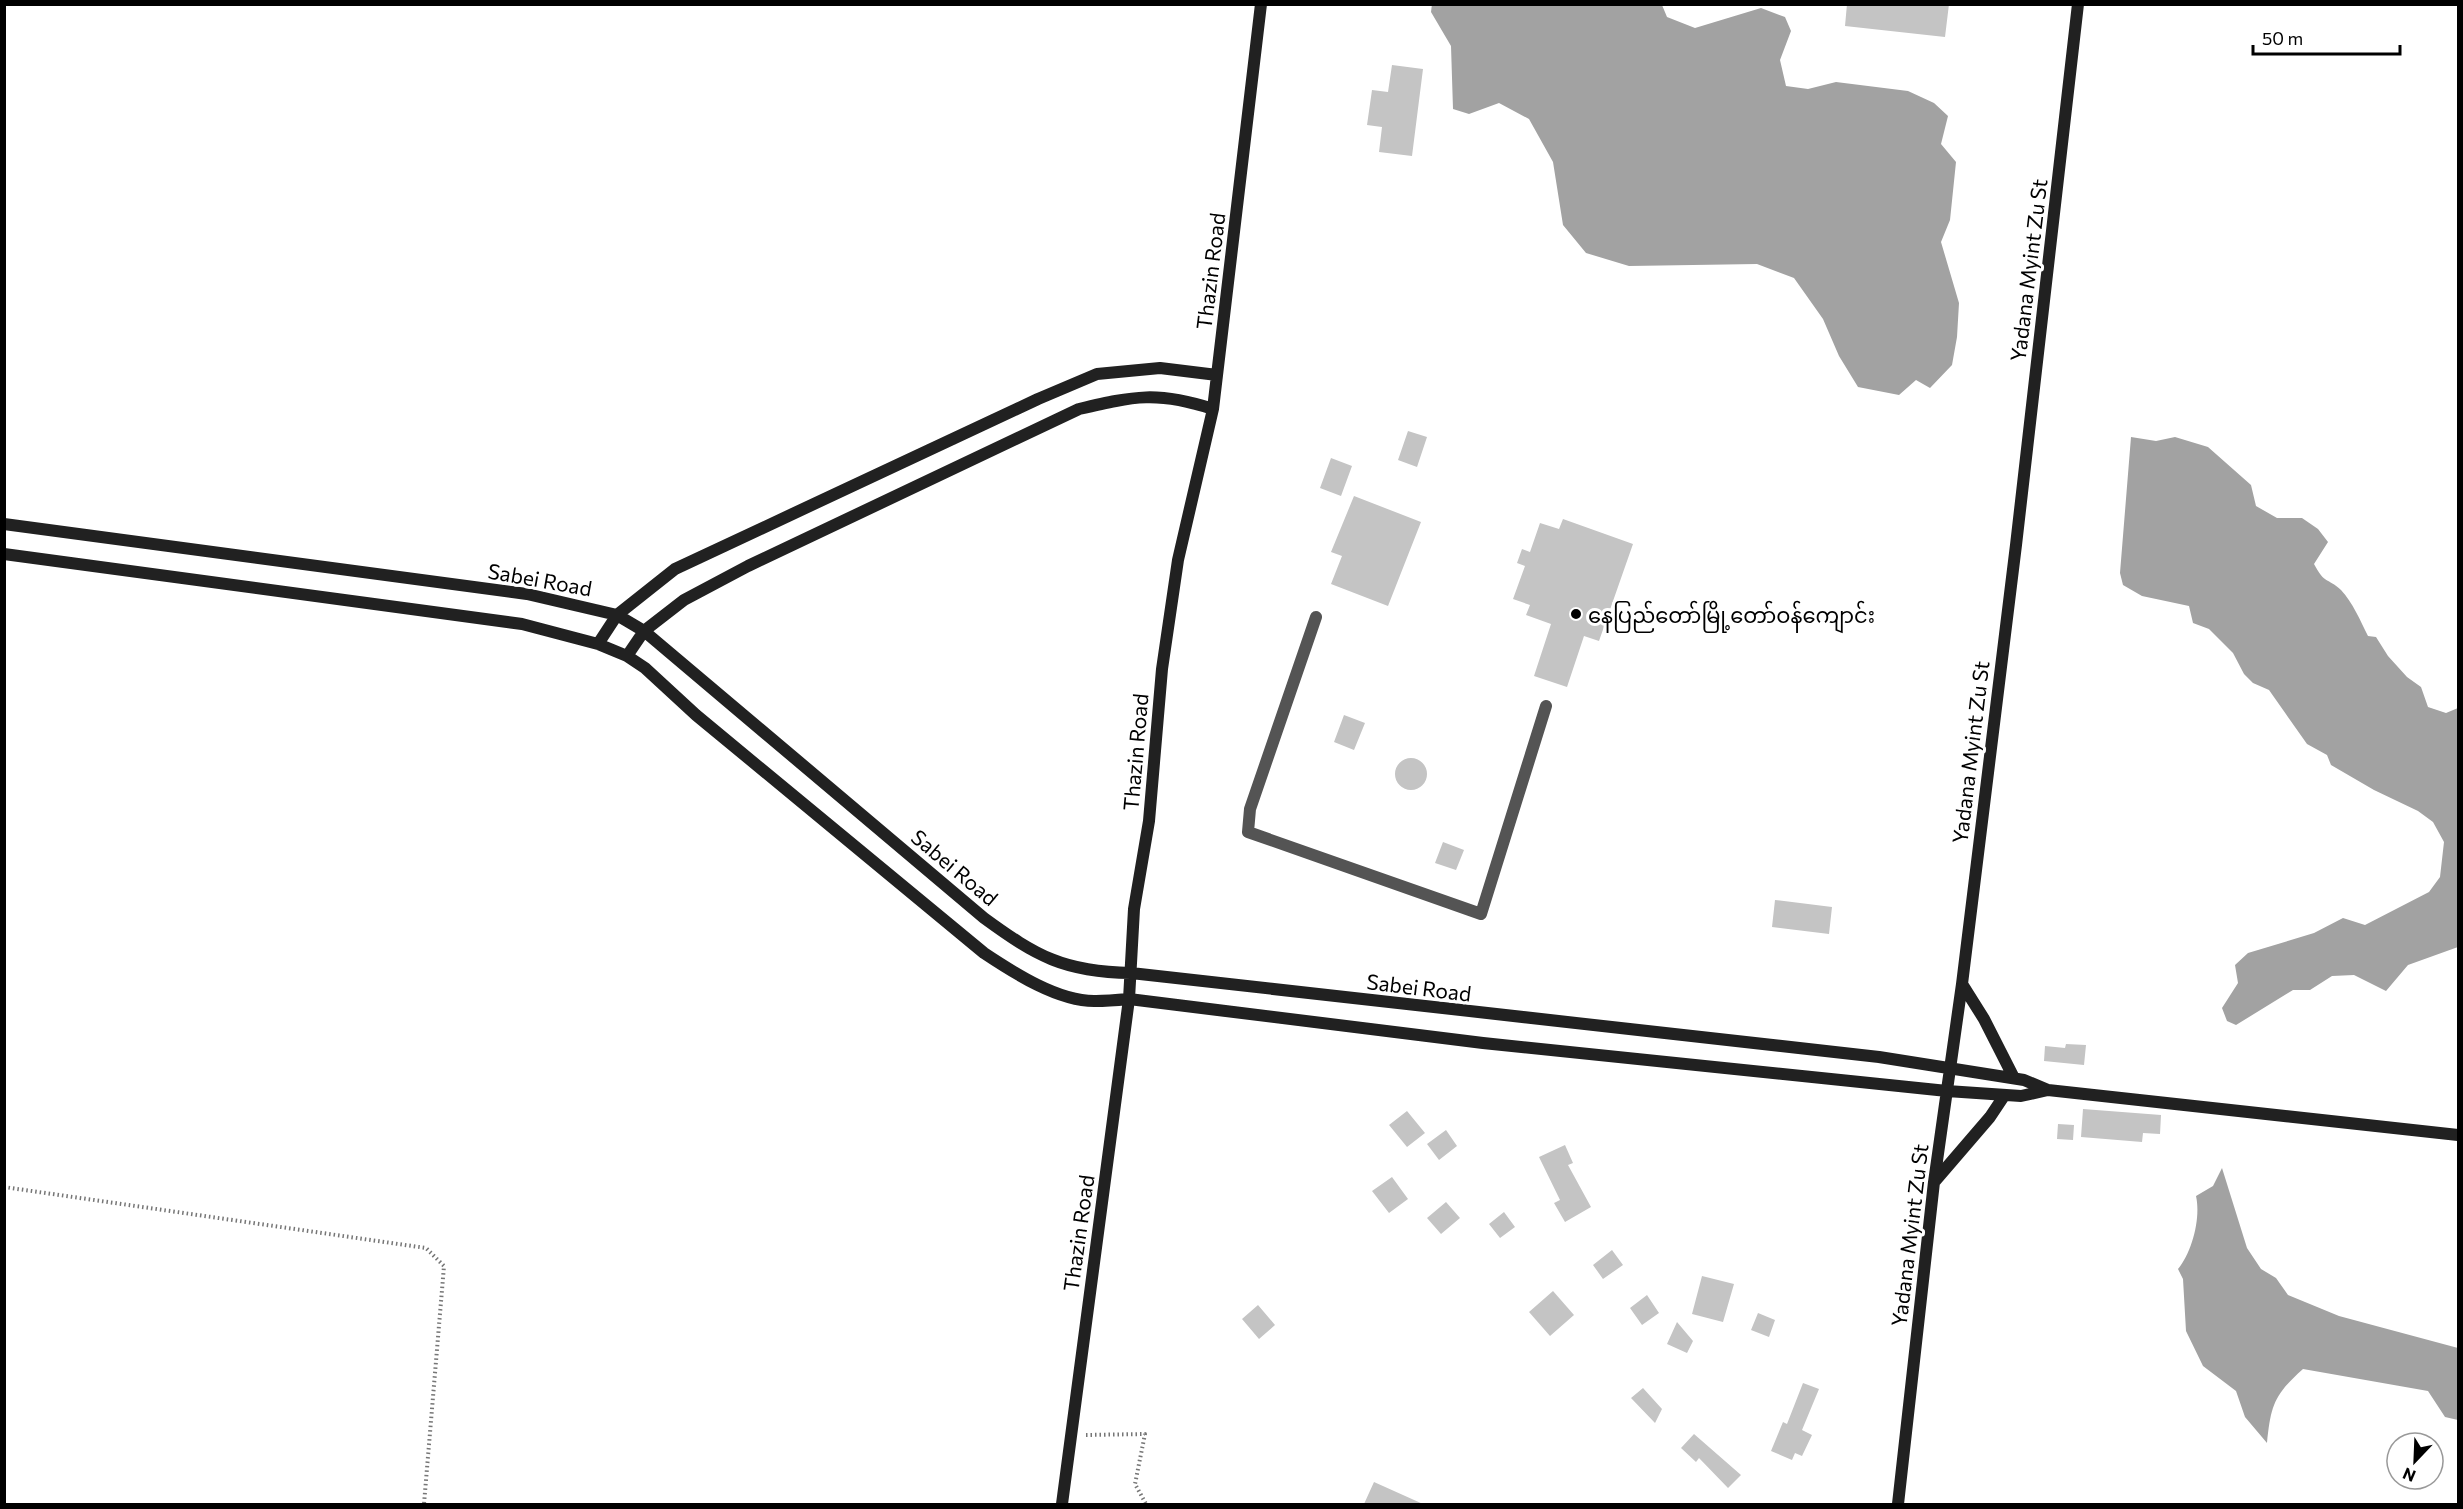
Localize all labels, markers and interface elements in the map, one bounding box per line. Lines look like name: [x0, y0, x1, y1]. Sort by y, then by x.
scale bar: [2253, 18, 2400, 56]
text: 50 m: [2262, 27, 2303, 49]
street label: Yadana Myint Zu St: [2004, 177, 2052, 363]
street label: Thazin Road: [1190, 211, 1230, 331]
street label: Sabei Road: [486, 558, 594, 600]
place label: နေပြည်တော်မြို့တော်ဝန်ကျောင်း: [1588, 600, 1875, 634]
marker: နေပြည်တော်မြို့တော်ဝန်ကျောင်း: [1569, 607, 1583, 621]
street label: Yadana Myint Zu St: [1946, 659, 1994, 845]
street label: Thazin Road: [1117, 692, 1153, 812]
street label: Sabei Road: [907, 824, 1003, 910]
street label: Sabei Road: [1365, 968, 1473, 1006]
street label: Yadana Myint Zu St: [1885, 1142, 1933, 1328]
street label: Thazin Road: [1057, 1173, 1099, 1293]
north arrow: [2385, 1431, 2445, 1491]
text: N: [2400, 1464, 2418, 1486]

